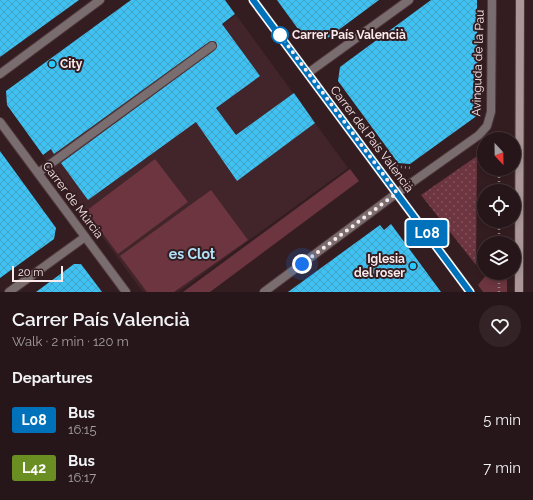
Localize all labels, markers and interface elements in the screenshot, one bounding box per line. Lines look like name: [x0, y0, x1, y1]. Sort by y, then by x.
street label: Avinguda de la Pau: [469, 9, 487, 117]
marker: Carrer País Valencià: [271, 26, 289, 44]
place label: Carrer País Valencià: [292, 28, 406, 42]
place label: City: [60, 57, 83, 71]
marker: City: [47, 59, 57, 69]
street label: Carrer del País Valencià: [327, 83, 417, 195]
north arrow: [477, 132, 521, 176]
map controls: [477, 132, 521, 280]
street label: Carrer de Múrcia: [40, 159, 106, 241]
button: locate: [477, 184, 521, 228]
line badge: L08: [404, 220, 450, 246]
text: L08: [414, 225, 440, 241]
button: layers: [477, 236, 521, 280]
district label: es Clot: [169, 246, 216, 262]
place label: Iglesia del roser: [354, 252, 405, 280]
your location: [292, 254, 312, 274]
marker: Iglesia del roser: [408, 261, 418, 271]
scale bar: [12, 264, 63, 283]
text: 20 m: [18, 266, 43, 279]
button: heart: [479, 305, 521, 347]
text: Carrer País Valencià: [12, 308, 190, 330]
text: Walk · 2 min · 120 m: [12, 334, 129, 349]
text: Departures: [12, 369, 93, 387]
text: Bus: [68, 404, 95, 422]
text: 5 min: [483, 411, 521, 429]
text: L08: [21, 412, 47, 428]
text: 16:15: [68, 422, 97, 437]
text: Bus: [68, 452, 95, 470]
text: 7 min: [483, 459, 521, 477]
text: L42: [22, 460, 46, 476]
text: 16:17: [68, 470, 96, 485]

